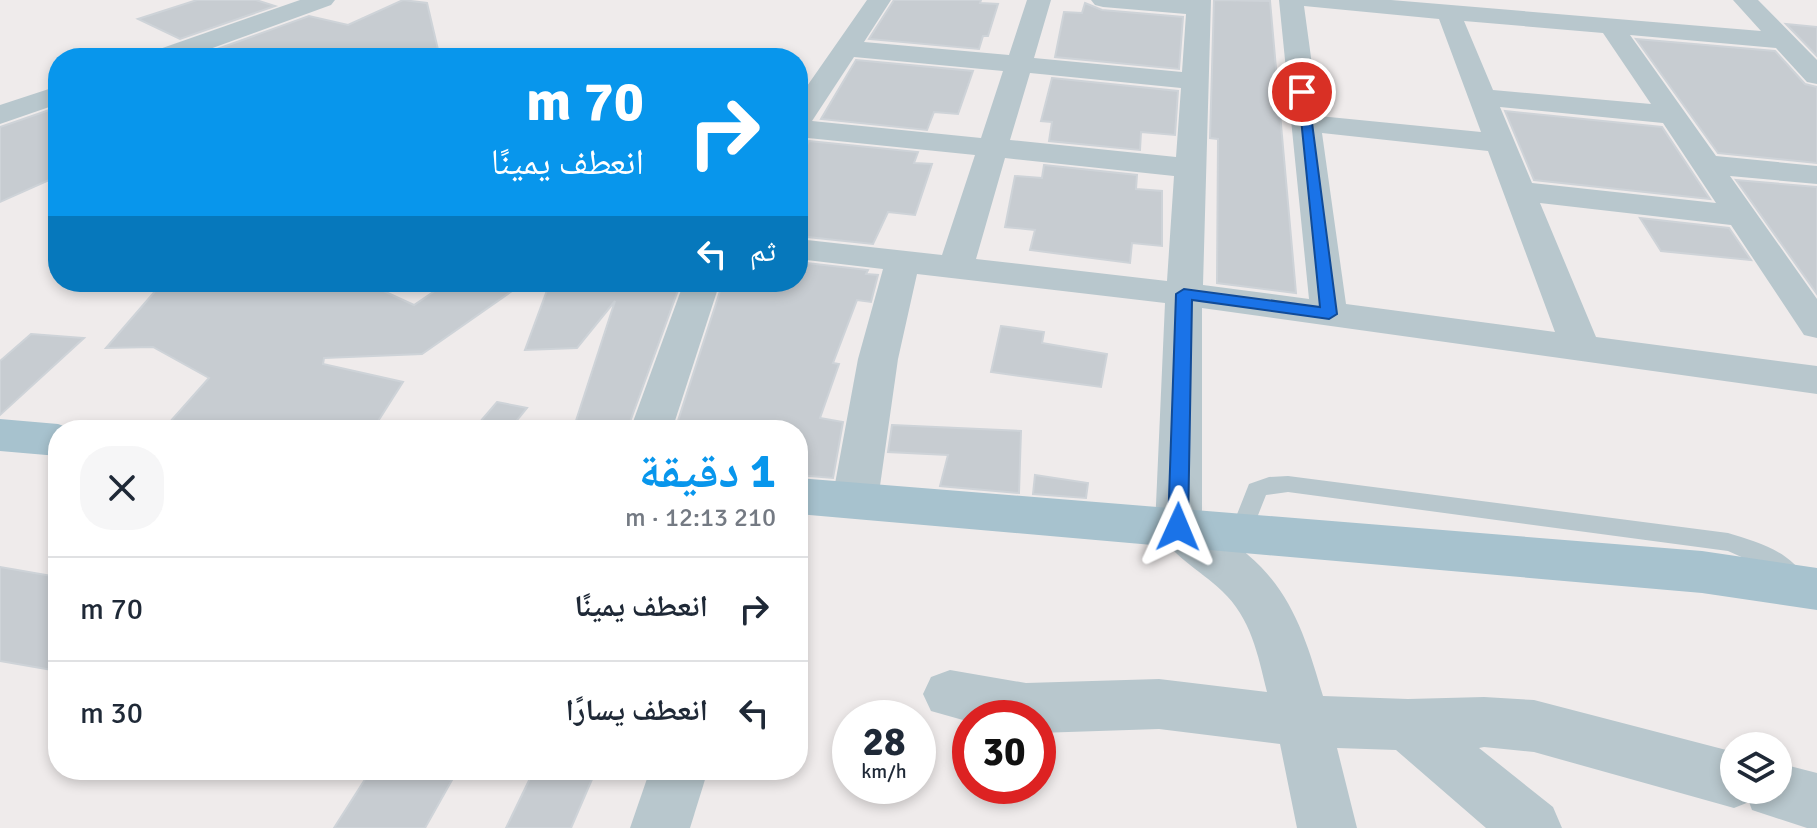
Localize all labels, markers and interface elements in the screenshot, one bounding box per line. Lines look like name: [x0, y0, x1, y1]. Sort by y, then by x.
pin: [1268, 58, 1336, 126]
text: 70 m: [526, 67, 644, 136]
icon: arrive: [1280, 70, 1324, 114]
icon: right: [672, 80, 776, 184]
text: انعطف يمينًا: [491, 140, 644, 185]
icon: left: [690, 232, 734, 276]
text: ثم: [750, 233, 776, 270]
text: 1 دقيقة: [639, 442, 776, 501]
button: close: [80, 446, 164, 530]
position arrow: [1136, 485, 1220, 569]
text: 210 m · 12:13: [625, 502, 776, 534]
icon: right: [732, 587, 776, 631]
text: انعطف يمينًا: [574, 588, 708, 625]
text: 70 m: [80, 591, 143, 628]
icon: left: [732, 691, 776, 735]
text: انعطف يسارًا: [565, 692, 708, 729]
text: 30 m: [80, 695, 143, 732]
speed limit sign: 30: [952, 700, 1056, 804]
text: 28: [862, 717, 906, 767]
map controls: [1720, 732, 1792, 804]
button: layers: [1720, 732, 1792, 804]
text: km/h: [861, 759, 907, 784]

